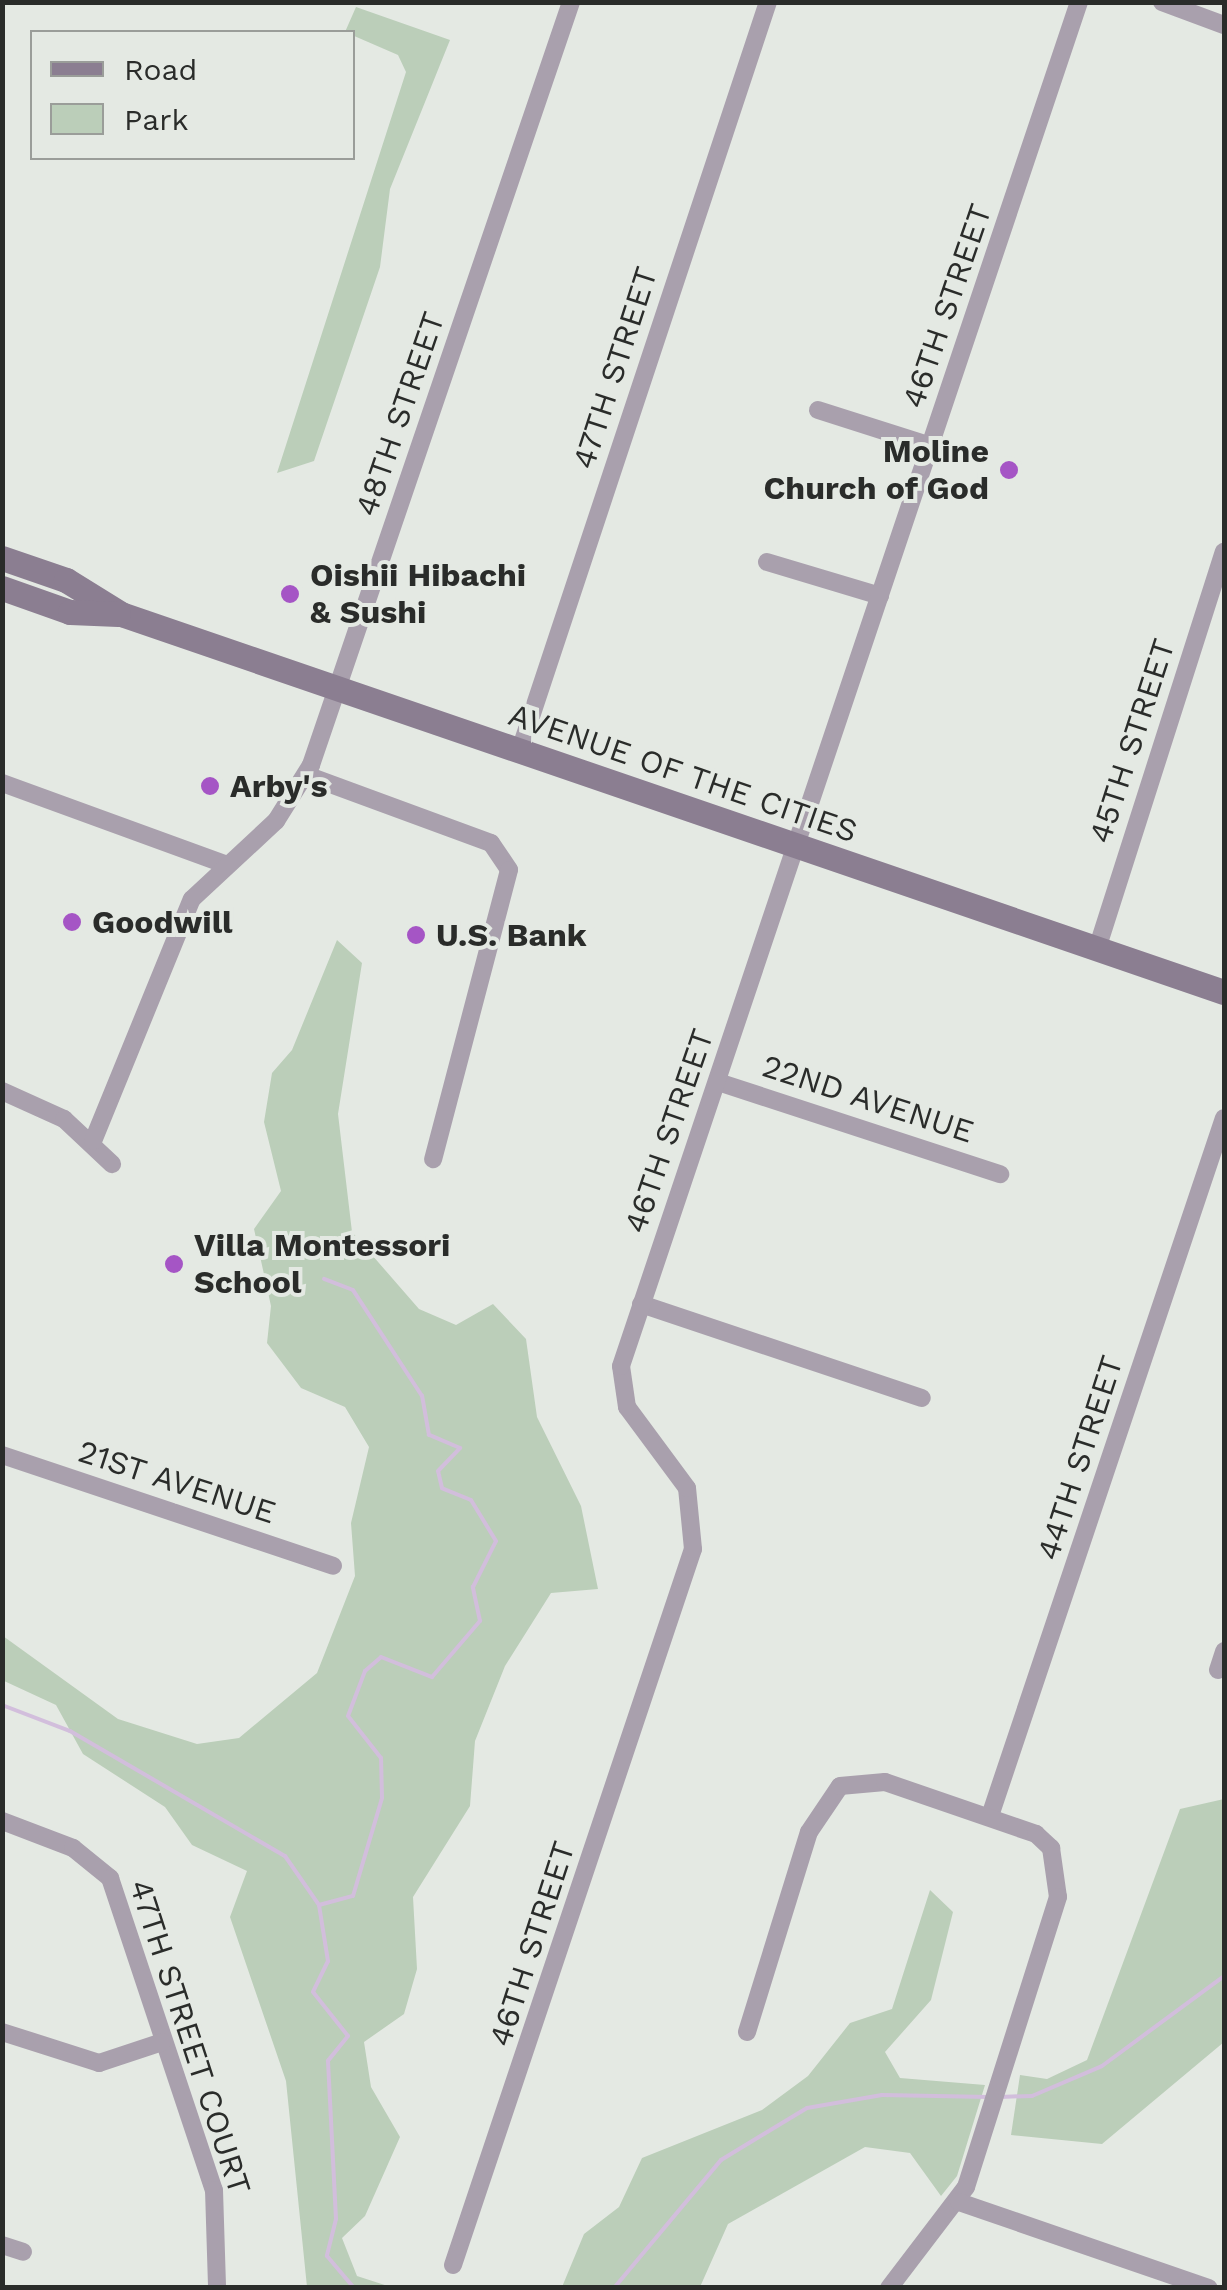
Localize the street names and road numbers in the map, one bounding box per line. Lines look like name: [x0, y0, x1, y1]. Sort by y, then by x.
street label: 46TH STREET: [894, 199, 1000, 413]
street label: 47TH STREET: [564, 262, 666, 474]
street label: 48TH STREET: [347, 307, 453, 521]
street label: 45TH STREET: [1081, 634, 1183, 848]
street label: AVENUE OF THE CITIES: [503, 695, 863, 851]
street label: 46TH STREET: [616, 1024, 722, 1238]
street label: 22ND AVENUE: [757, 1046, 979, 1152]
street label: 44TH STREET: [1029, 1351, 1131, 1565]
street label: 21ST AVENUE: [72, 1432, 282, 1532]
street label: 46TH STREET: [481, 1837, 583, 2051]
street label: 47TH STREET COURT: [121, 1874, 259, 2200]

